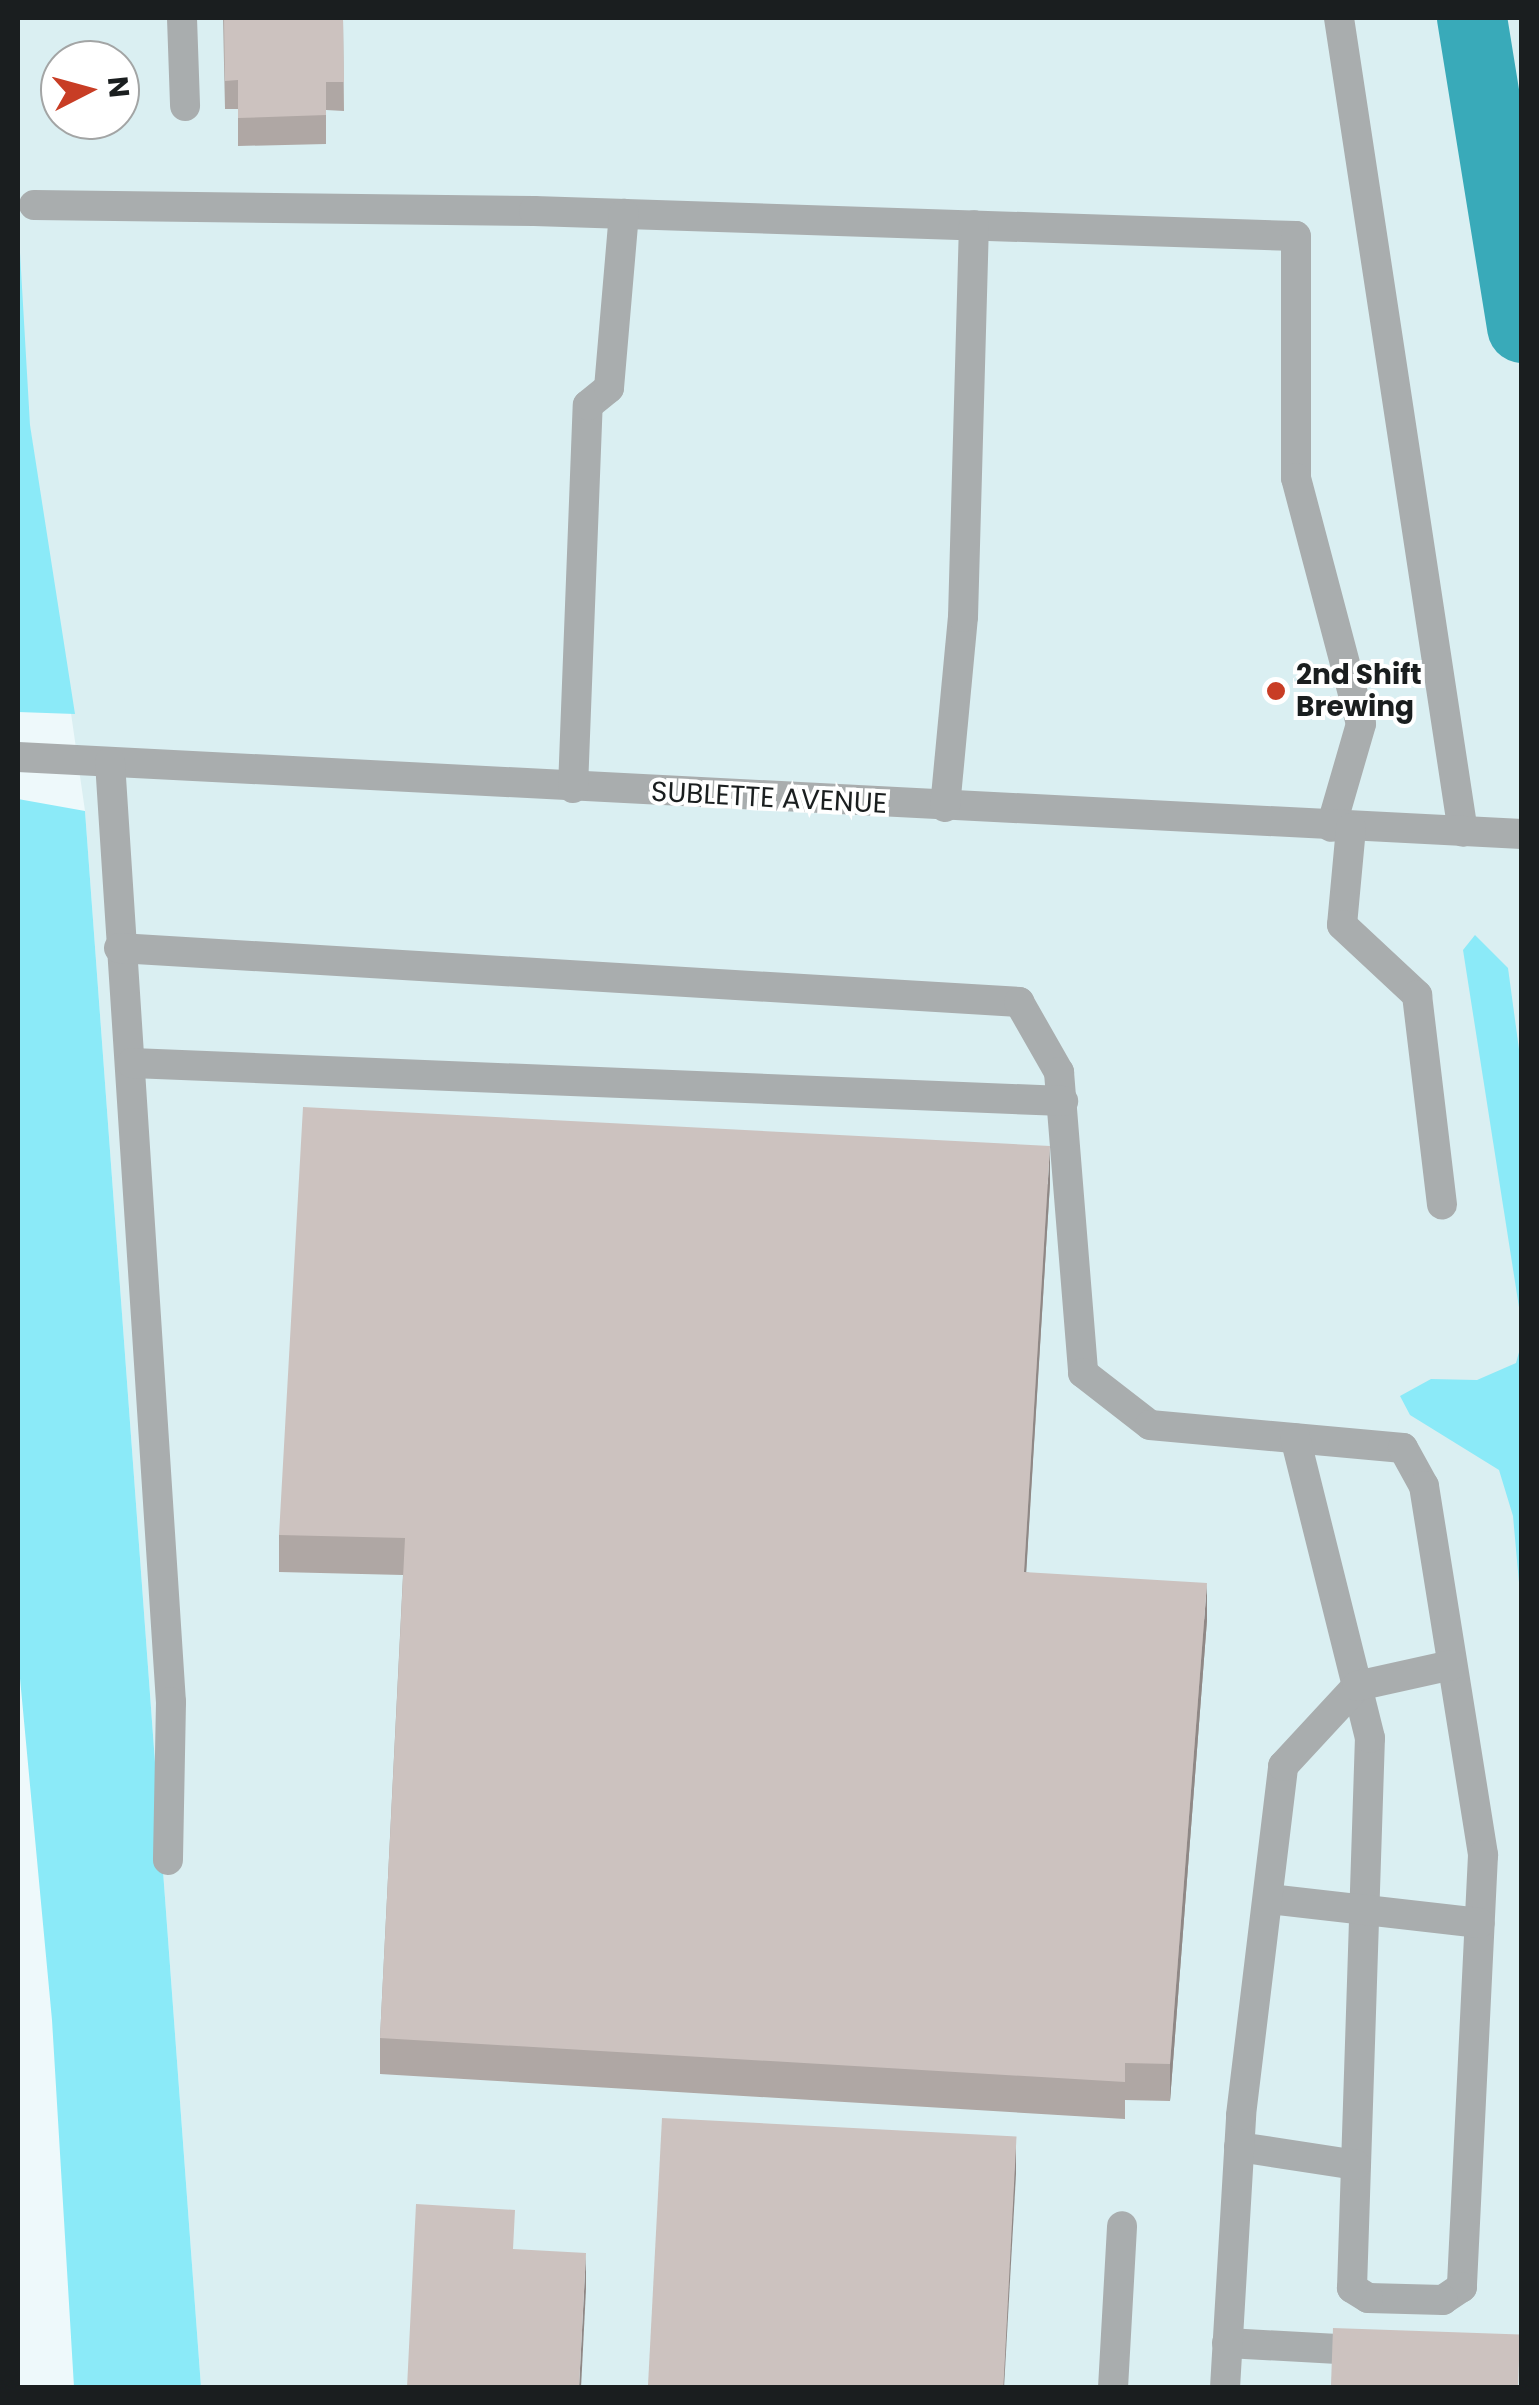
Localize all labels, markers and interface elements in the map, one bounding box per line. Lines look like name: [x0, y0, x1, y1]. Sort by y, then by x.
north arrow: [40, 40, 140, 140]
text: N: [98, 75, 139, 100]
place label: 2nd Shift Brewing: [1296, 658, 1422, 724]
marker: 2nd Shift Brewing: [1265, 680, 1287, 702]
street label: SUBLETTE AVENUE: [650, 775, 888, 821]

